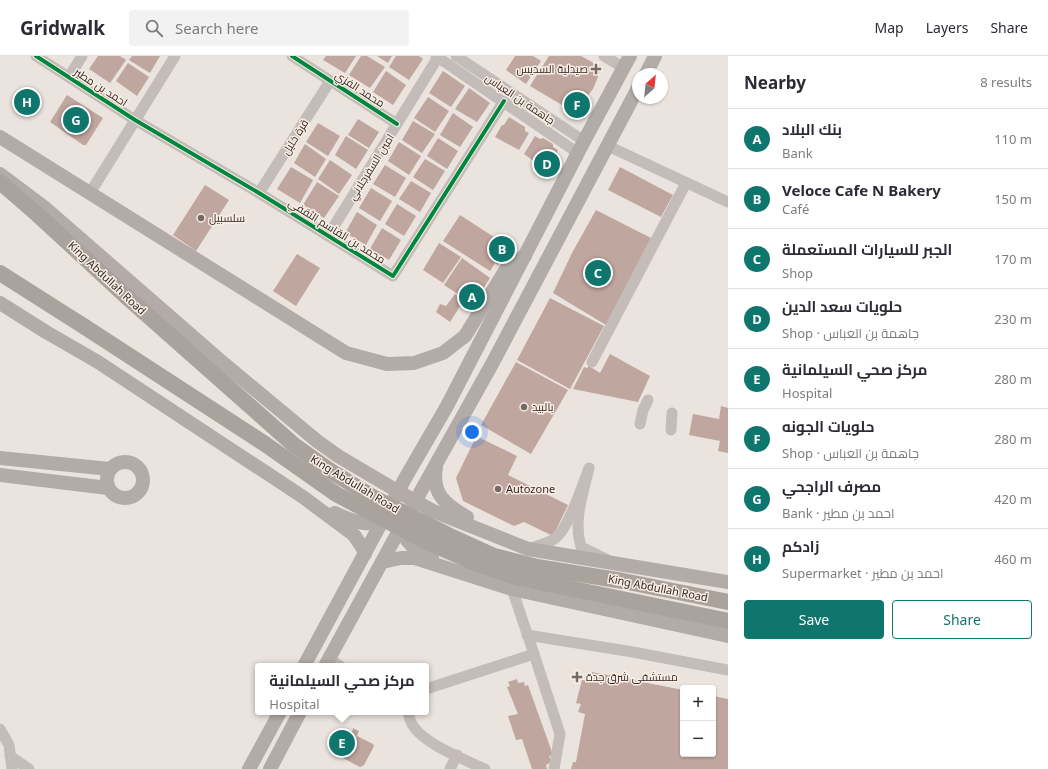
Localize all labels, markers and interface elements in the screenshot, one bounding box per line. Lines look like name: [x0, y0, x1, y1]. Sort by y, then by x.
search box: [129, 10, 409, 46]
text: Gridwalk: [20, 15, 105, 41]
icon: search: [143, 17, 165, 39]
text: Search here: [175, 18, 259, 38]
text: Map: [875, 18, 904, 37]
text: Layers: [926, 18, 968, 37]
text: Share: [990, 18, 1028, 37]
place label: صيدلية السديس: [516, 61, 588, 76]
street label: احمد بن مطير: [71, 63, 131, 109]
marker: صيدلية السديس: [591, 64, 601, 74]
street label: محمد الفزي: [332, 67, 388, 112]
north arrow: [632, 68, 668, 104]
street label: جاهمة بن العباس: [483, 70, 558, 127]
text: Nearby: [744, 71, 806, 94]
text: 8 results: [980, 73, 1032, 91]
pin: H: [14, 87, 40, 117]
pin: F: [564, 90, 590, 120]
pin: G: [63, 105, 89, 135]
street label: قرة خليل: [278, 116, 311, 158]
text: بنك البلاد: [782, 119, 842, 139]
text: A: [753, 130, 762, 148]
text: 110 m: [994, 130, 1032, 148]
street label: امين السفرجلاني: [344, 131, 399, 204]
text: Bank: [782, 144, 813, 162]
pin: D: [534, 149, 560, 179]
text: Veloce Cafe N Bakery: [782, 180, 941, 200]
text: B: [753, 190, 761, 208]
text: 150 m: [994, 190, 1032, 208]
street label: محمد بن القاسم الثقفي: [285, 195, 389, 268]
text: Café: [782, 200, 809, 218]
place label: سلسبيل: [209, 210, 245, 225]
marker: سلسبيل: [196, 213, 206, 223]
pin: B: [489, 234, 515, 264]
street label: King Abdullah Road: [65, 238, 150, 318]
text: الجبر للسيارات المستعملة: [782, 239, 952, 259]
text: C: [753, 250, 761, 268]
text: 170 m: [994, 250, 1032, 268]
pin: C: [585, 258, 611, 288]
text: Shop: [782, 264, 813, 282]
pin: A: [459, 282, 485, 312]
text: حلويات سعد الدين: [782, 296, 902, 316]
text: D: [752, 310, 762, 328]
text: 230 m: [994, 310, 1032, 328]
text: Shop · جاهمة بن العباس: [782, 324, 919, 342]
text: مركز صحي السيلمانية: [782, 359, 927, 379]
text: E: [753, 370, 761, 388]
text: 280 m: [994, 370, 1032, 388]
text: Hospital: [782, 384, 832, 402]
place label: بالبيد: [532, 399, 554, 414]
marker: بالبيد: [519, 402, 529, 412]
text: حلويات الجونه: [782, 416, 874, 436]
your location: [462, 422, 482, 442]
text: F: [753, 430, 761, 448]
text: 280 m: [994, 430, 1032, 448]
text: Shop · جاهمة بن العباس: [782, 444, 919, 462]
street label: King Abdullah Road: [308, 451, 403, 516]
text: مصرف الراجحي: [782, 476, 881, 496]
place label: Autozone: [506, 481, 555, 496]
marker: Autozone: [493, 484, 503, 494]
text: G: [752, 490, 762, 508]
text: 420 m: [994, 490, 1032, 508]
text: Bank · احمد بن مطير: [782, 504, 895, 522]
text: زادكم: [782, 536, 819, 556]
text: H: [752, 550, 762, 568]
text: 460 m: [994, 550, 1032, 568]
text: Supermarket · احمد بن مطير: [782, 564, 943, 582]
street label: King Abdullah Road: [607, 570, 709, 605]
button: Save: [744, 600, 884, 639]
button: Share: [892, 600, 1032, 639]
popup: [255, 663, 429, 715]
place label: مستشفى شرق جدة: [586, 669, 678, 684]
text: مركز صحي السيلمانية: [269, 670, 415, 690]
marker: مستشفى شرق جدة: [571, 671, 583, 683]
map controls: [680, 685, 716, 757]
button: +: [680, 685, 716, 721]
text: Hospital: [269, 695, 320, 713]
button: −: [680, 721, 716, 757]
pin: E: [329, 728, 355, 758]

